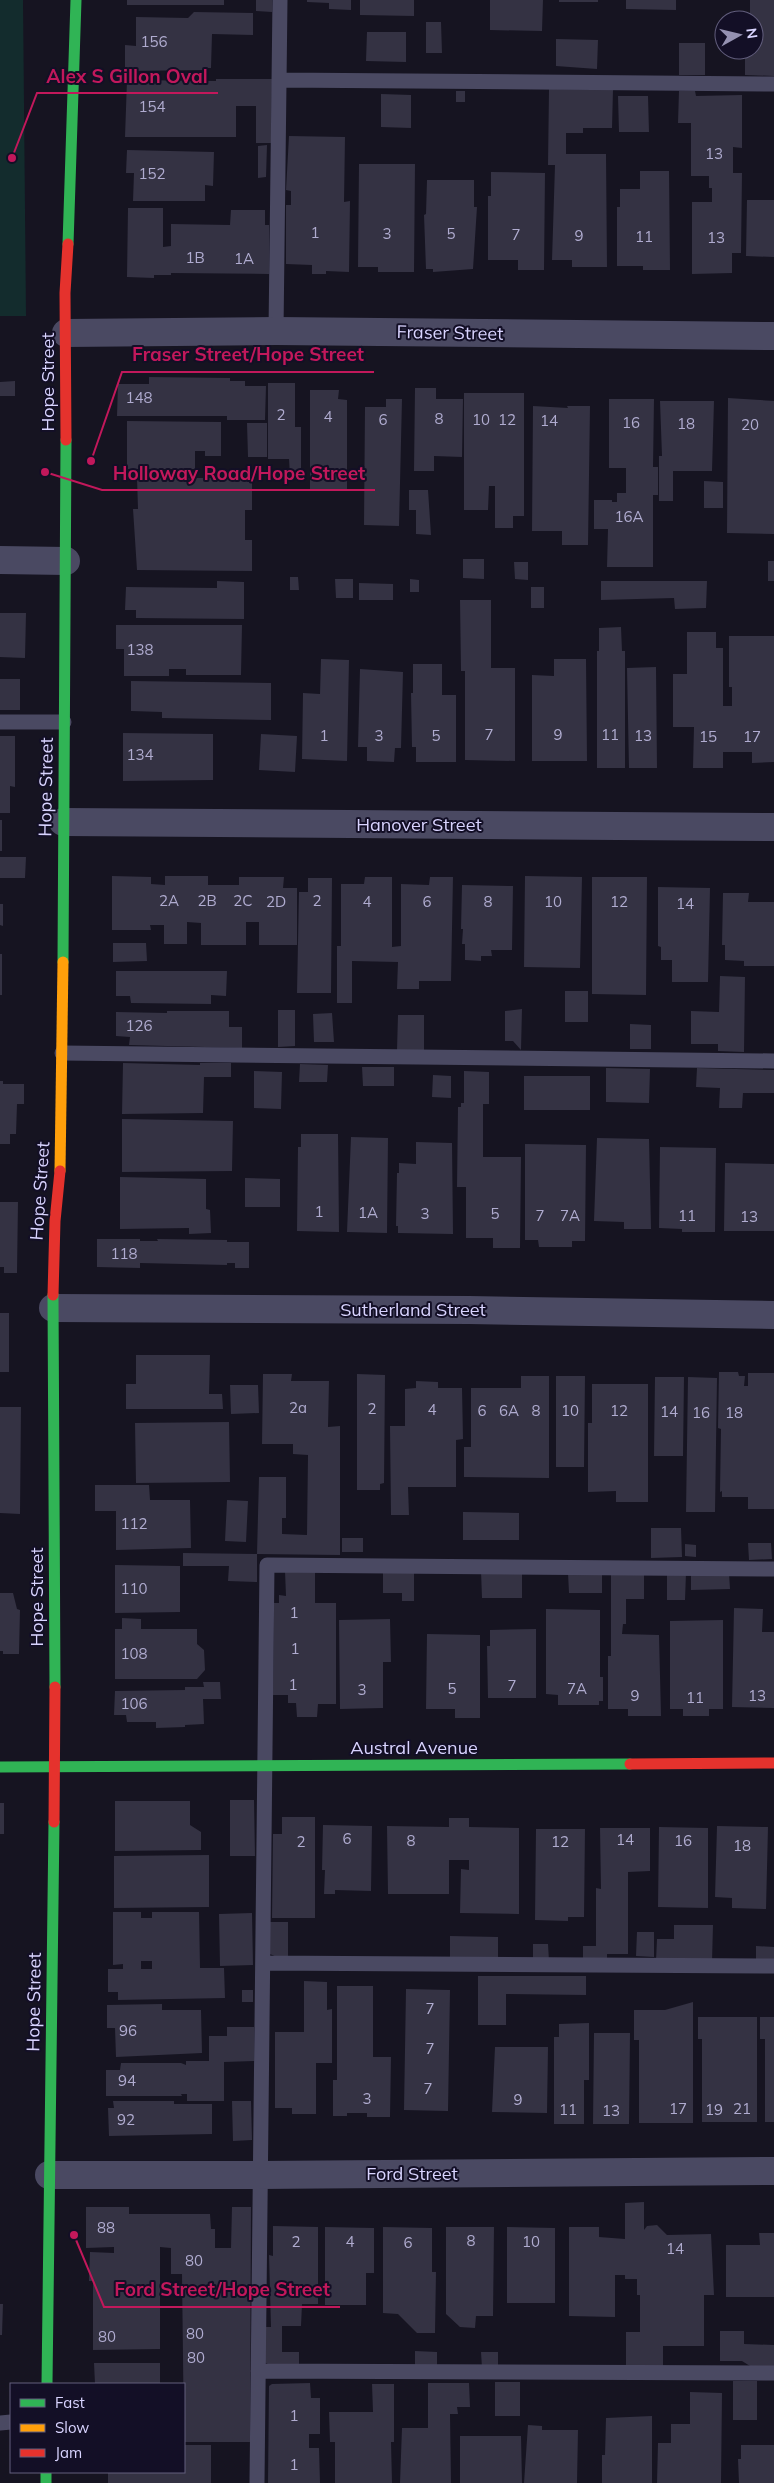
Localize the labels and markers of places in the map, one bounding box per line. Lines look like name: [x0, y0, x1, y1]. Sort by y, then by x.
callout: Alex S Gillon Oval: [37, 59, 218, 93]
callout: Fraser Street/Hope Street: [122, 338, 374, 372]
callout: Holloway Road/Hope Street: [102, 456, 375, 490]
callout: Ford Street/Hope Street: [104, 2273, 340, 2307]

